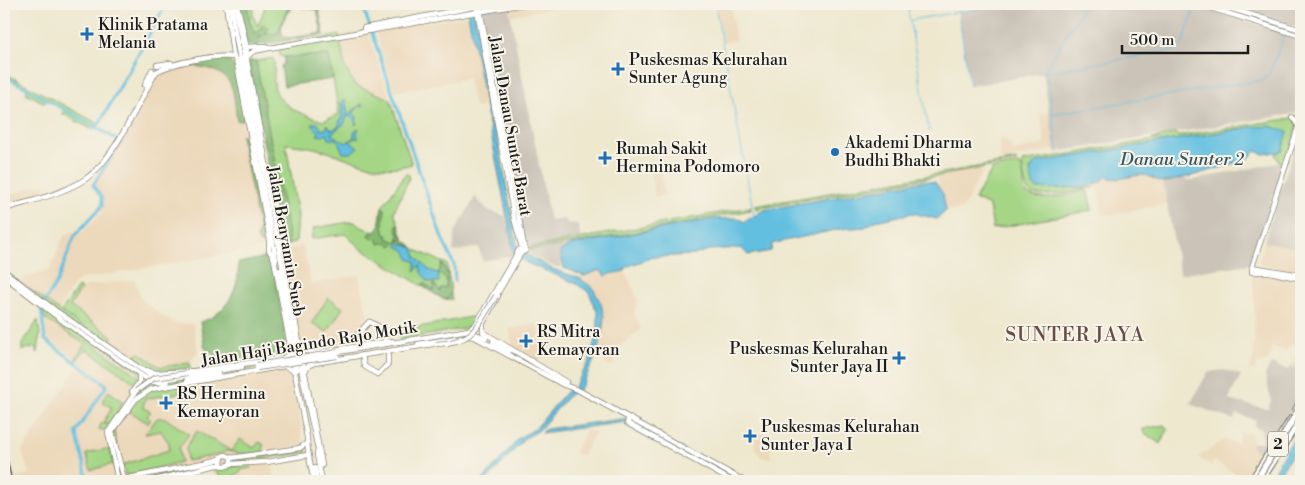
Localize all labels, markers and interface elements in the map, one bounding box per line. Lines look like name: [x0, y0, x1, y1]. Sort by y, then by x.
place label: Klinik Pratama Melania: [98, 15, 209, 53]
scale bar: [1122, 22, 1249, 54]
marker: Klinik Pratama Melania: [80, 27, 94, 41]
text: 500 m: [1130, 31, 1174, 50]
street label: Jalan Danau Sunter Barat: [484, 33, 536, 218]
place label: Puskesmas Kelurahan Sunter Agung: [629, 50, 788, 88]
marker: Puskesmas Kelurahan Sunter Agung: [611, 62, 625, 76]
place label: Akademi Dharma Budhi Bhakti: [844, 133, 973, 171]
place label: Rumah Sakit Hermina Podomoro: [616, 139, 760, 177]
marker: Akademi Dharma Budhi Bhakti: [829, 146, 841, 158]
water label: Danau Sunter 2: [1119, 148, 1244, 171]
marker: Rumah Sakit Hermina Podomoro: [598, 151, 612, 165]
street label: Jalan Benyamin Sueb: [263, 163, 309, 318]
street label: Jalan Haji Bagindo Rajo Motik: [199, 317, 420, 371]
place label: RS Mitra Kemayoran: [537, 322, 620, 360]
district label: SUNTER JAYA: [1005, 323, 1145, 347]
marker: RS Mitra Kemayoran: [519, 334, 533, 348]
place label: Puskesmas Kelurahan Sunter Jaya II: [729, 339, 888, 377]
marker: Puskesmas Kelurahan Sunter Jaya II: [892, 351, 906, 365]
place label: RS Hermina Kemayoran: [177, 384, 266, 422]
marker: RS Hermina Kemayoran: [159, 396, 173, 410]
place label: Puskesmas Kelurahan Sunter Jaya I: [761, 417, 920, 455]
marker: Puskesmas Kelurahan Sunter Jaya I: [743, 429, 757, 443]
road number: 2: [1268, 432, 1288, 456]

